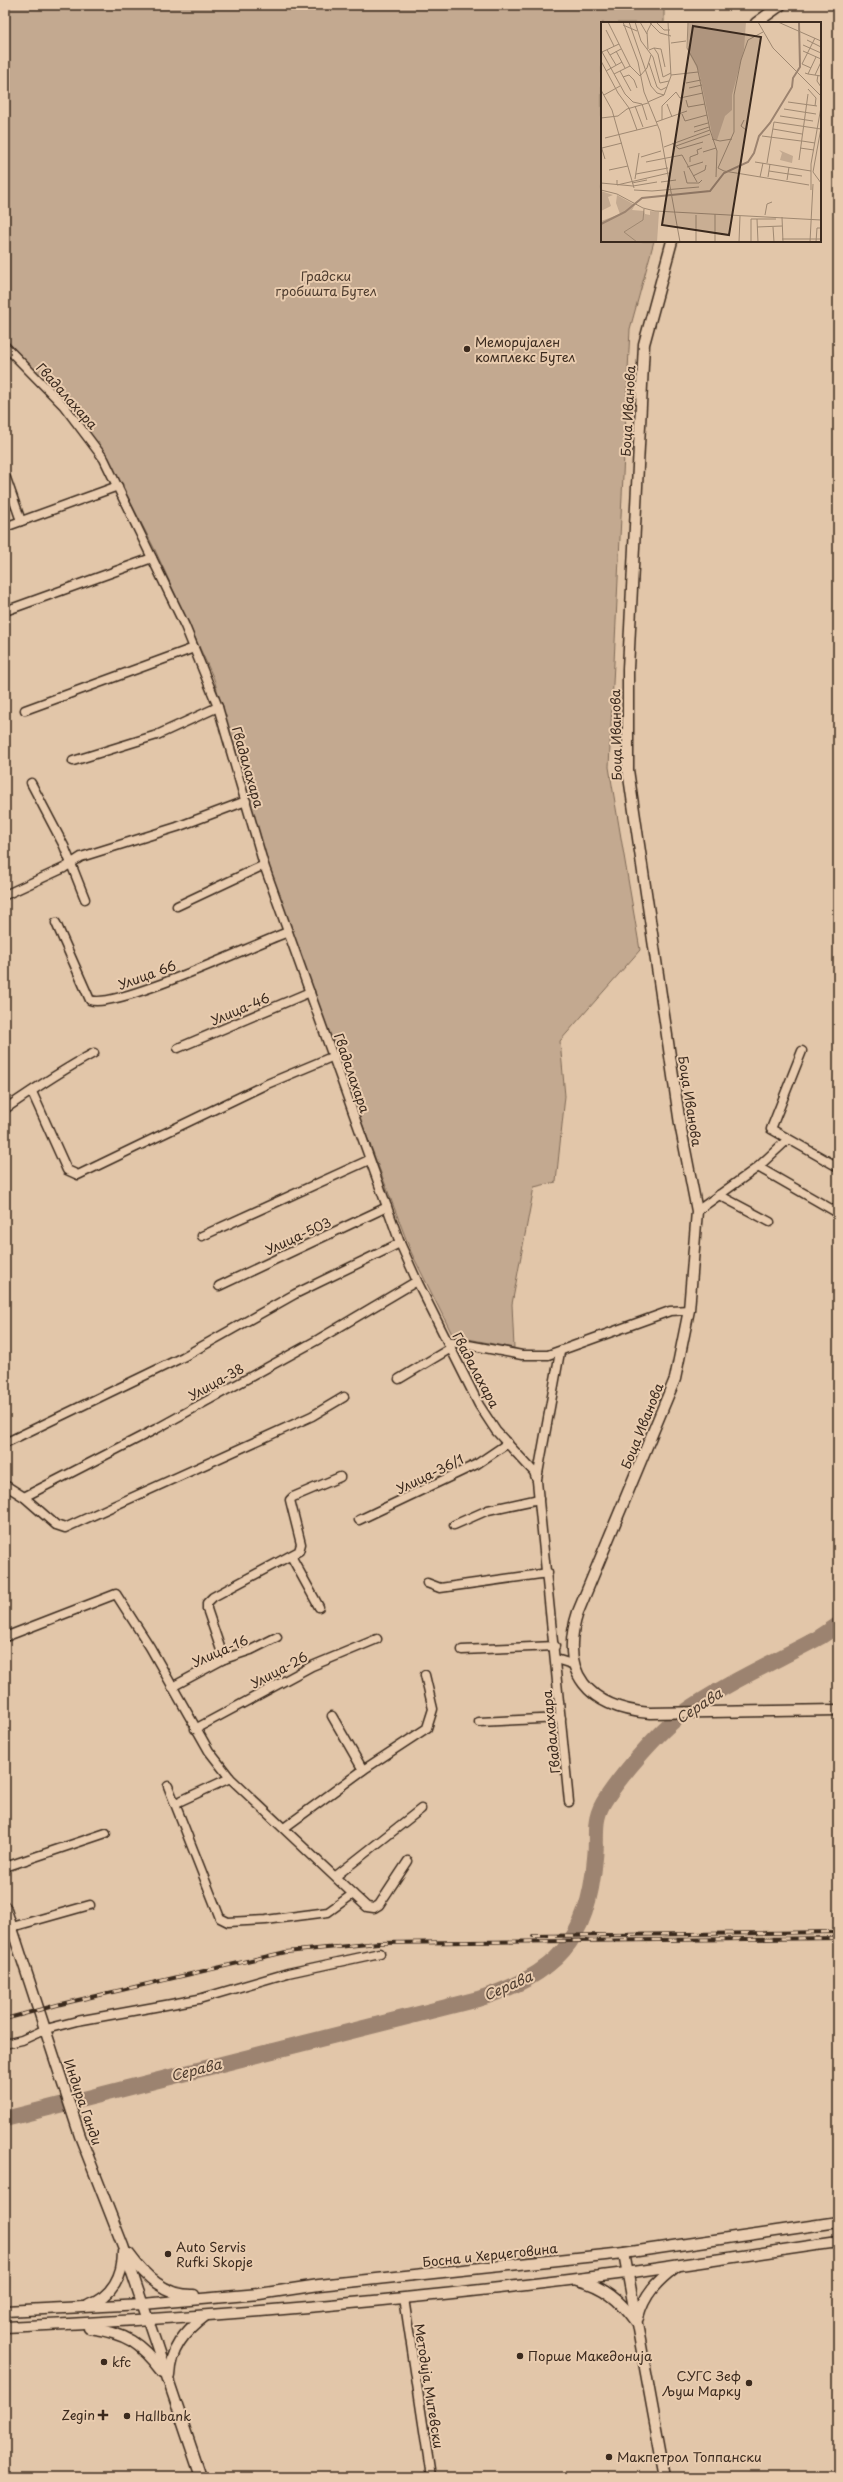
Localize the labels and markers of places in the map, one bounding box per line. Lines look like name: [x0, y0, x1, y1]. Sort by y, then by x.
place label: Меморијален комплекс Бутел: [475, 332, 576, 366]
marker: Меморијален комплекс Бутел: [462, 344, 472, 354]
place label: Auto Servis Rufki Skopje: [176, 2237, 253, 2271]
marker: Auto Servis Rufki Skopje: [163, 2249, 173, 2259]
place label: Порше Македонија: [528, 2346, 653, 2365]
marker: Порше Македонија: [515, 2351, 525, 2361]
place label: kfc: [112, 2352, 131, 2371]
marker: kfc: [99, 2357, 109, 2367]
place label: СУГС Зеф Љуш Марку: [662, 2366, 741, 2400]
marker: СУГС Зеф Љуш Марку: [744, 2378, 754, 2388]
place label: Zegin: [62, 2405, 95, 2424]
place label: Hallbank: [135, 2406, 191, 2425]
marker: Zegin: [98, 2410, 108, 2420]
marker: Hallbank: [122, 2411, 132, 2421]
place label: Макпетрол Топпански: [617, 2447, 762, 2466]
marker: Макпетрол Топпански: [604, 2452, 614, 2462]

